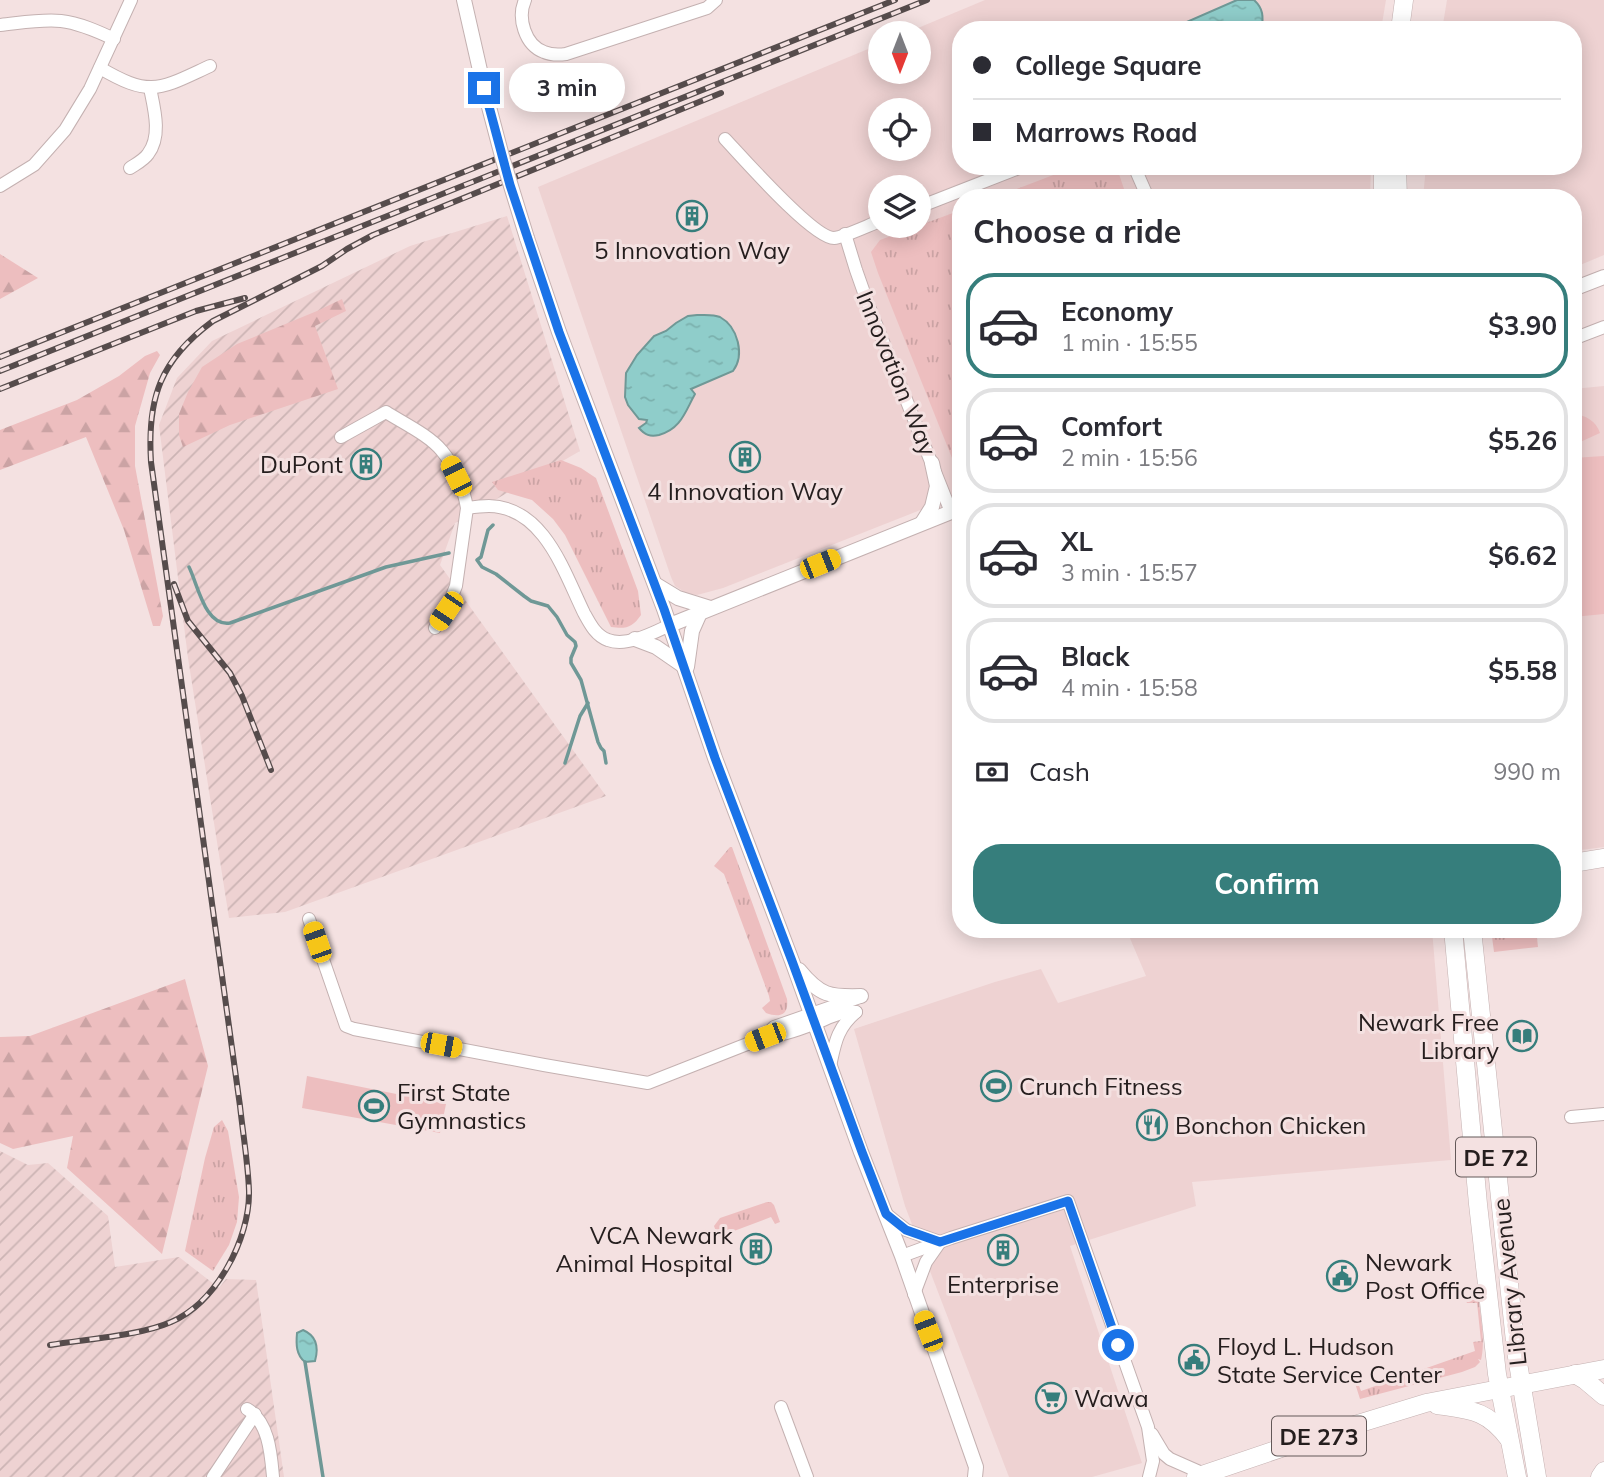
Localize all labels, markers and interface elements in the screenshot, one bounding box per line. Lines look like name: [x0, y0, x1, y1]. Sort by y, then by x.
north arrow: [868, 21, 931, 84]
map controls: [868, 21, 931, 238]
text: College Square: [1015, 49, 1201, 82]
callout: 3 min: [508, 64, 624, 112]
route end: [468, 72, 500, 104]
text: 3 min: [537, 73, 597, 102]
button: locate: [868, 98, 931, 161]
text: Marrows Road: [1015, 116, 1198, 149]
button: layers: [868, 175, 931, 238]
building icon: 5 Innovation Way: [675, 199, 709, 233]
text: Choose a ride: [973, 211, 1181, 251]
place label: 5 Innovation Way: [594, 235, 790, 265]
street label: Innovation Way: [850, 286, 944, 460]
icon: car: [977, 294, 1040, 357]
text: Economy: [1061, 295, 1173, 328]
text: $3.90: [1488, 309, 1557, 342]
text: 1 min · 15:55: [1061, 328, 1198, 357]
icon: car: [977, 409, 1040, 472]
text: Comfort: [1061, 410, 1162, 443]
text: $5.26: [1488, 424, 1557, 457]
building icon: 4 Innovation Way: [728, 440, 762, 474]
text: 2 min · 15:56: [1061, 443, 1198, 472]
building icon: DuPont: [349, 447, 383, 481]
place label: DuPont: [260, 449, 343, 479]
car: [438, 453, 475, 499]
place label: 4 Innovation Way: [647, 476, 843, 506]
icon: car: [977, 524, 1040, 587]
text: XL: [1061, 525, 1093, 558]
text: $6.62: [1488, 539, 1557, 572]
car: [797, 546, 844, 582]
text: 3 min · 15:57: [1061, 558, 1198, 587]
car: [426, 588, 467, 634]
icon: car: [977, 639, 1040, 702]
text: Black: [1061, 640, 1129, 673]
text: $5.58: [1488, 654, 1557, 687]
text: 4 min · 15:58: [1061, 673, 1198, 702]
icon: cash: [973, 753, 1011, 791]
text: Cash: [1029, 755, 1090, 788]
text: 990 m: [1493, 757, 1561, 786]
button: Confirm: [973, 844, 1561, 924]
car: [301, 919, 334, 965]
place label: Newark Free Library: [1358, 1007, 1499, 1065]
library icon: Newark Free Library: [1505, 1019, 1539, 1053]
car: [742, 1020, 789, 1054]
car: [419, 1031, 464, 1059]
sports icon: Crunch Fitness: [979, 1069, 1013, 1103]
place label: Crunch Fitness: [1019, 1071, 1183, 1101]
place label: First State Gymnastics: [397, 1077, 527, 1135]
sports icon: First State Gymnastics: [357, 1089, 391, 1123]
restaurant icon: Bonchon Chicken: [1135, 1108, 1169, 1142]
place label: Bonchon Chicken: [1175, 1110, 1366, 1140]
road number: DE 72: [1456, 1138, 1536, 1176]
street label: Library Avenue: [1485, 1197, 1533, 1367]
place label: VCA Newark Animal Hospital: [556, 1220, 734, 1278]
building icon: VCA Newark Animal Hospital: [739, 1232, 773, 1266]
building icon: Enterprise: [986, 1233, 1020, 1267]
place label: Newark Post Office: [1365, 1247, 1485, 1305]
public building icon: Newark Post Office: [1325, 1259, 1359, 1293]
place label: Enterprise: [947, 1269, 1059, 1299]
car: [911, 1308, 946, 1354]
route start: [1102, 1329, 1134, 1361]
place label: Floyd L. Hudson State Service Center: [1217, 1331, 1442, 1389]
public building icon: Floyd L. Hudson State Service Center: [1177, 1343, 1211, 1377]
supermarket icon: Wawa: [1034, 1381, 1068, 1415]
place label: Wawa: [1074, 1383, 1149, 1413]
road number: DE 273: [1272, 1416, 1366, 1456]

